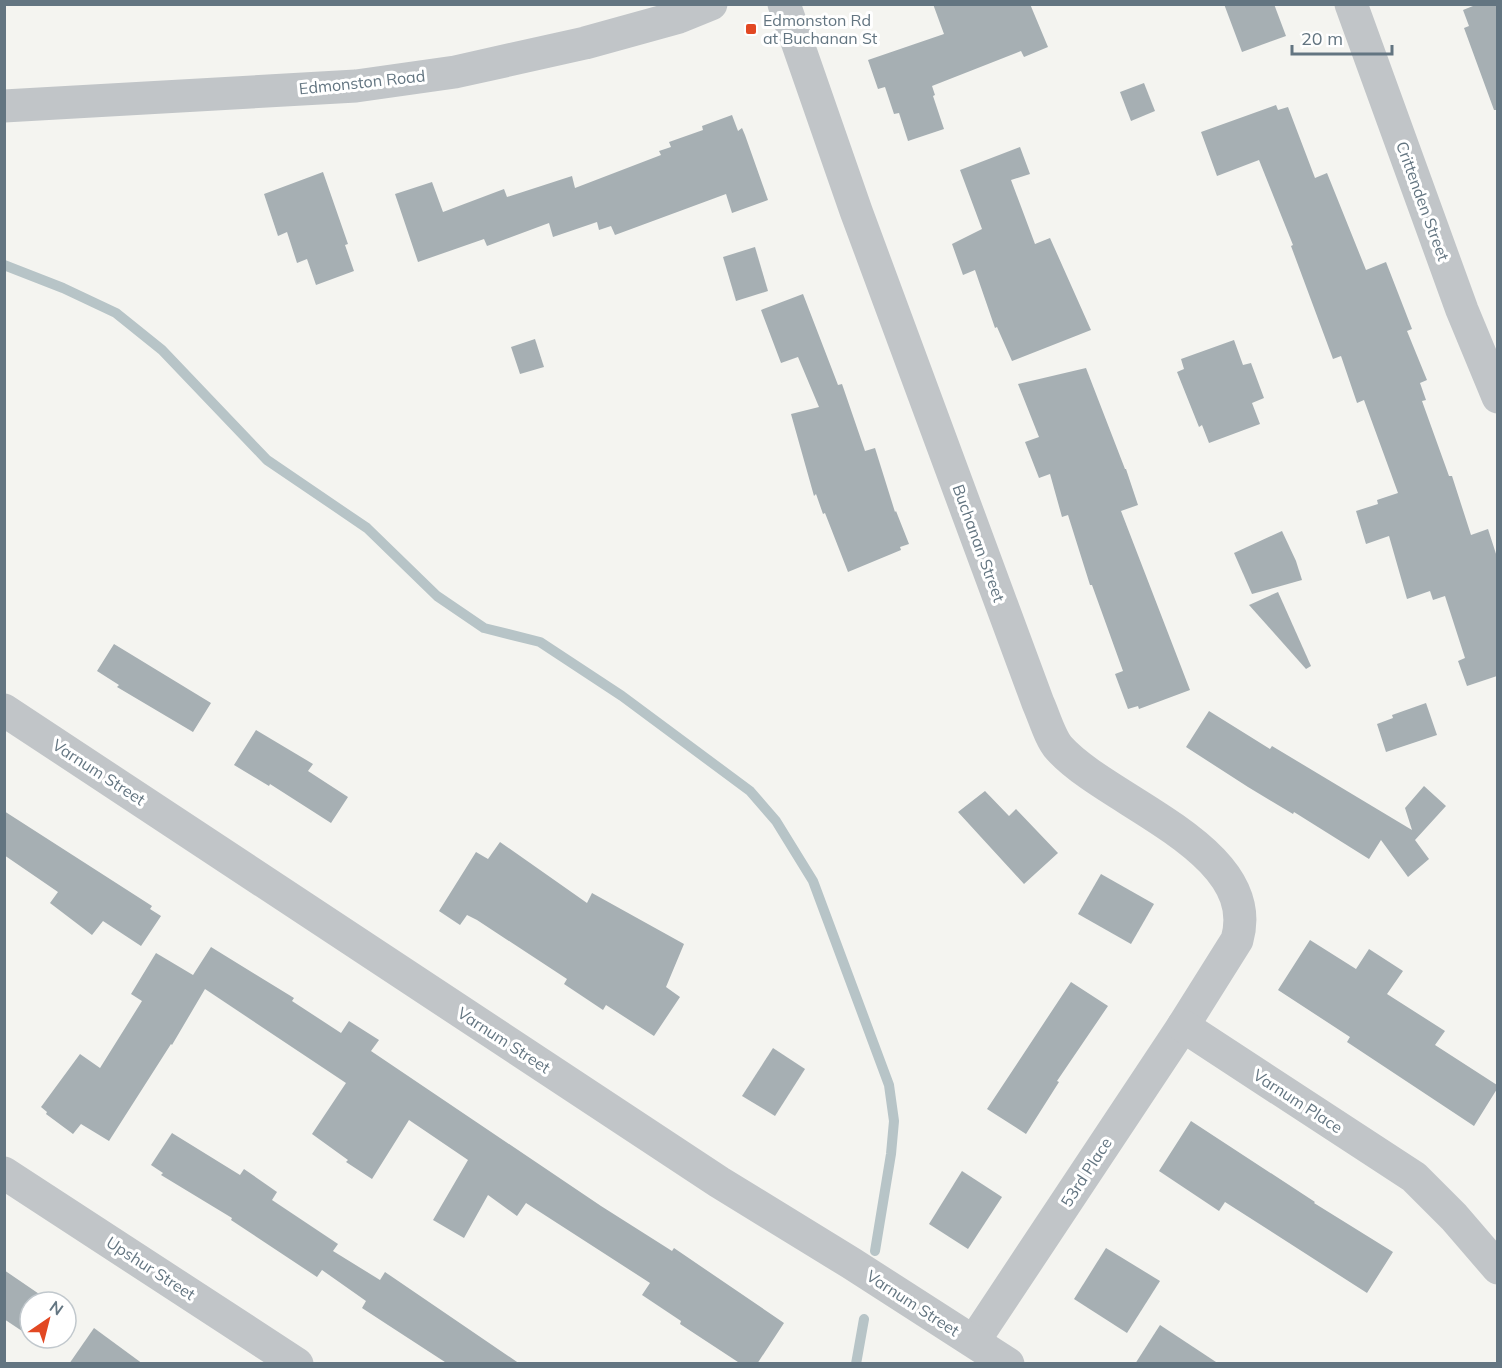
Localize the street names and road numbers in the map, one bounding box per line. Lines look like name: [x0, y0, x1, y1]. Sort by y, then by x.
street label: Edmonston Road: [298, 65, 426, 99]
street label: Crittenden Street: [1392, 139, 1454, 264]
street label: Buchanan Street: [948, 481, 1010, 605]
street label: Varnum Street: [49, 735, 150, 810]
street label: Varnum Street: [454, 1003, 555, 1078]
street label: Varnum Place: [1249, 1065, 1347, 1137]
street label: 53rd Place: [1056, 1133, 1116, 1211]
street label: Upshur Street: [103, 1232, 200, 1304]
street label: Varnum Street: [863, 1266, 964, 1341]

